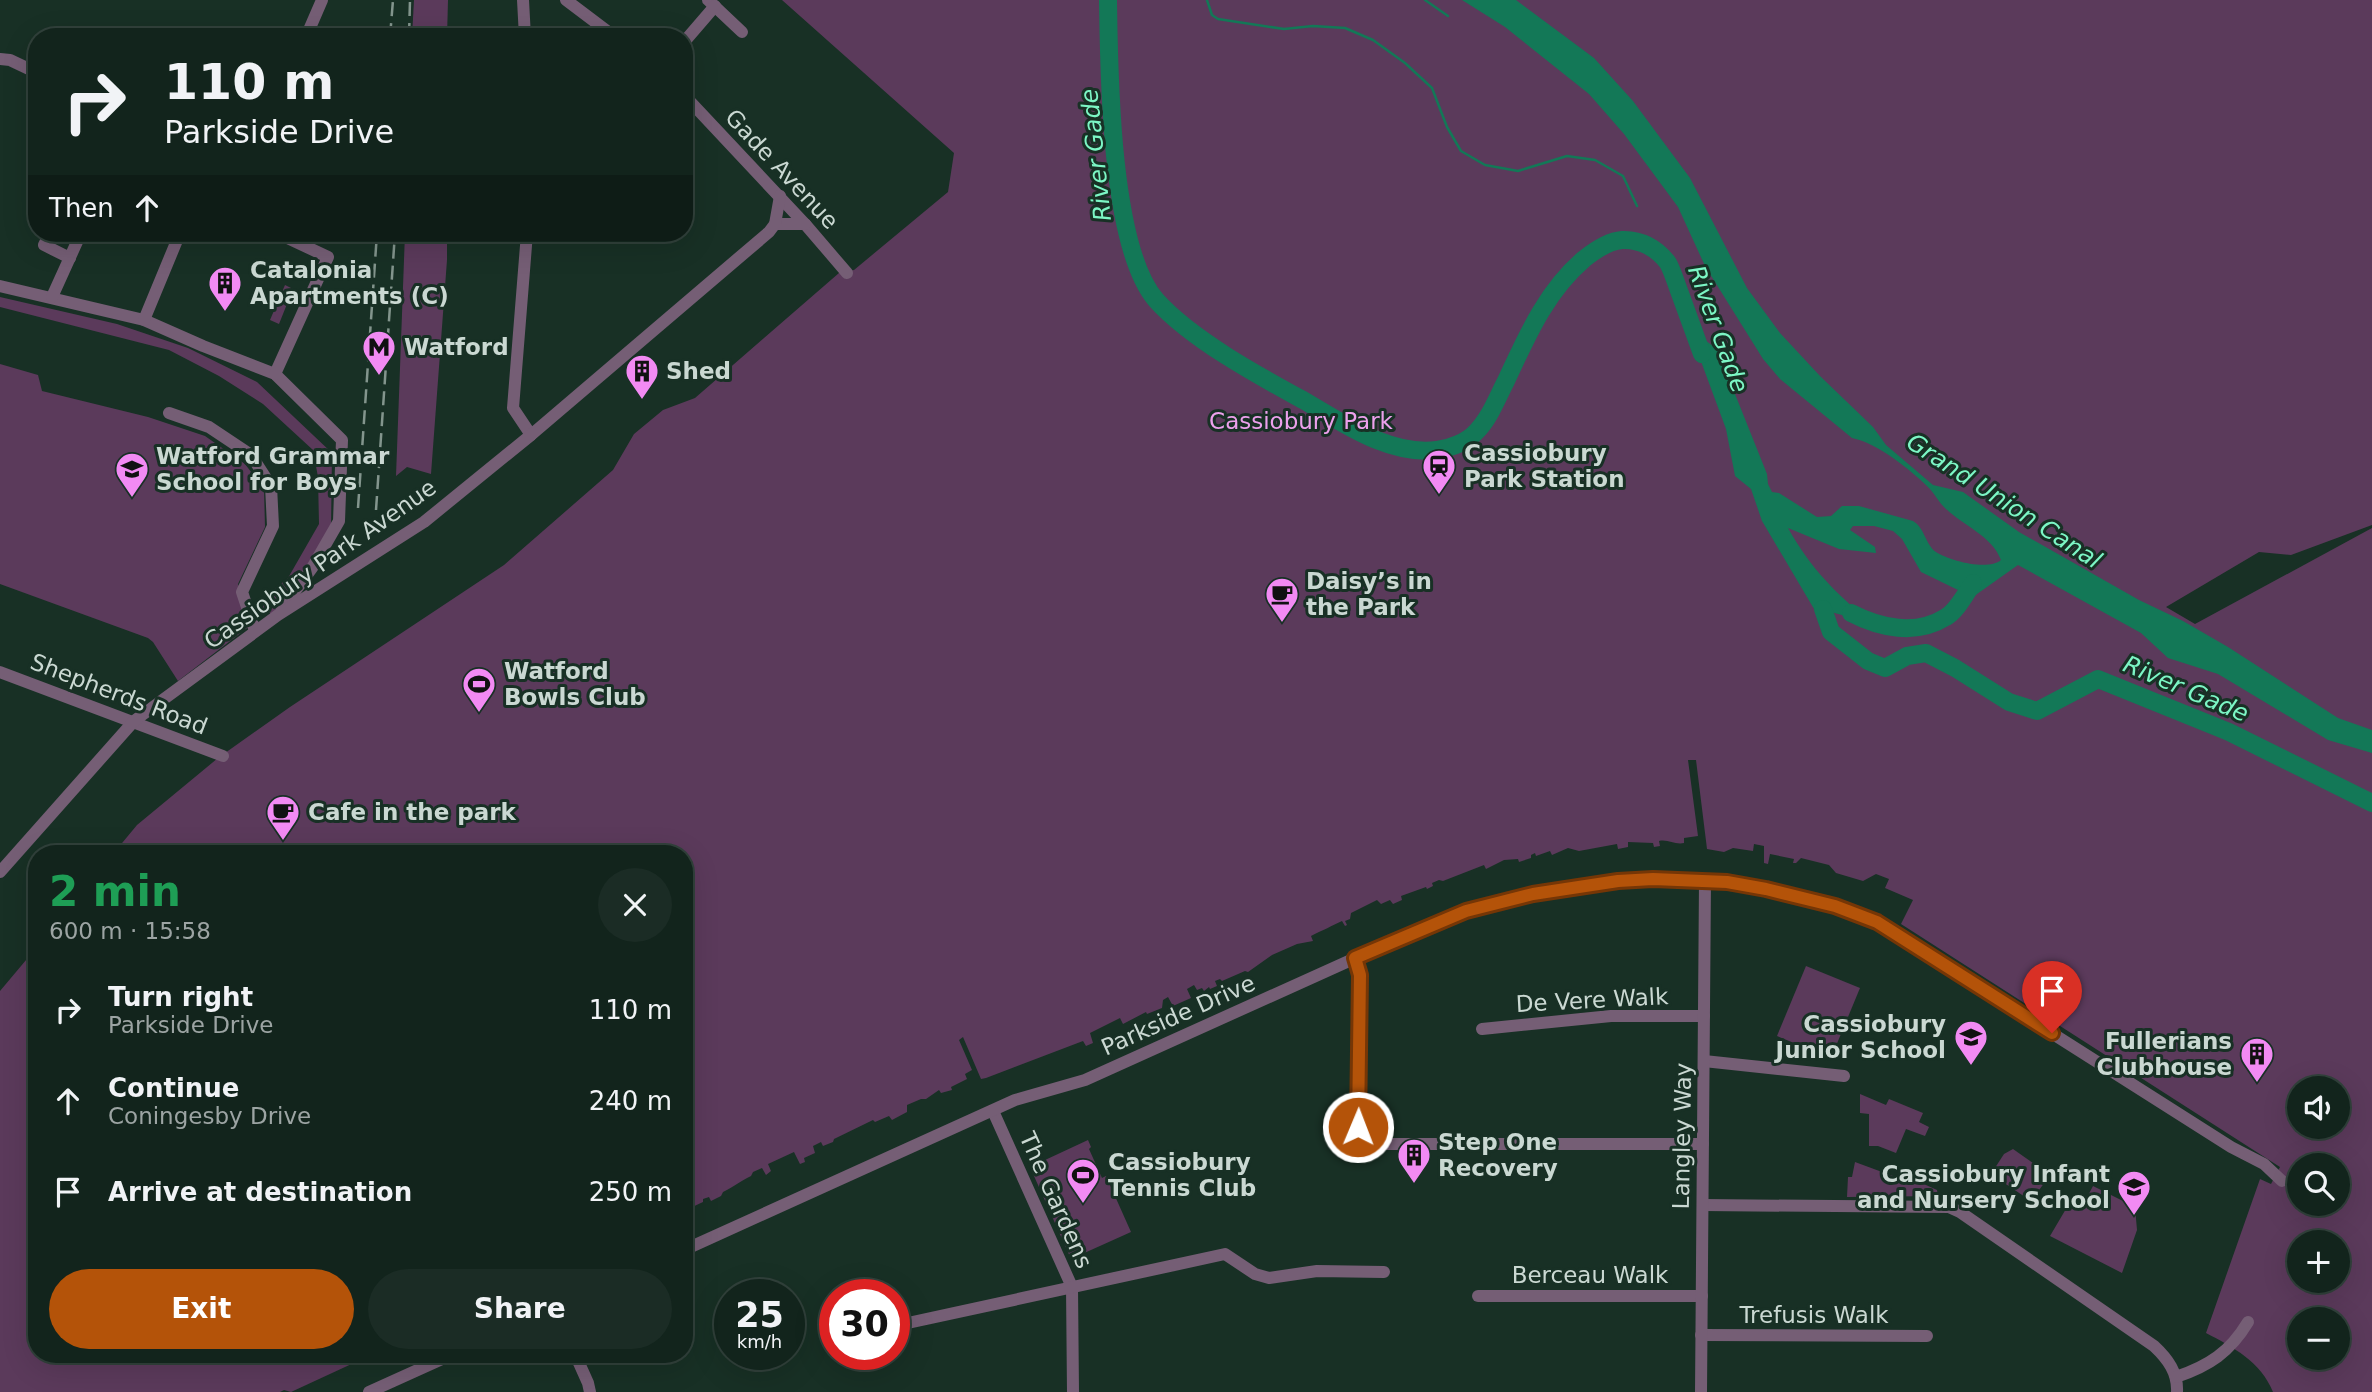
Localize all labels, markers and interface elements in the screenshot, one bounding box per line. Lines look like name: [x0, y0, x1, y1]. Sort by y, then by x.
text: 110 m: [164, 54, 334, 111]
icon: right: [49, 56, 140, 147]
water label: River Gade: [1075, 87, 1117, 223]
street label: Gade Avenue: [720, 104, 844, 234]
text: Parkside Drive: [164, 113, 394, 151]
icon: ahead: [128, 189, 166, 227]
text: Then: [49, 193, 114, 223]
place label: Catalonia Apartments (C): [250, 257, 449, 309]
water label: River Gade: [1682, 262, 1754, 396]
building icon: Catalonia Apartments (C): [206, 264, 244, 313]
metro station icon: Watford: [360, 328, 398, 377]
place label: Watford: [404, 334, 509, 360]
building icon: Shed: [623, 352, 661, 401]
place label: Shed: [666, 358, 731, 384]
park label: Cassiobury Park: [1209, 408, 1394, 434]
water label: Grand Union Canal: [1901, 428, 2107, 575]
place label: Cassiobury Park Station: [1464, 440, 1625, 492]
place label: Watford Grammar School for Boys: [156, 443, 390, 495]
station icon: Cassiobury Park Station: [1420, 447, 1458, 496]
school or university icon: Watford Grammar School for Boys: [113, 450, 151, 499]
street label: Cassiobury Park Avenue: [199, 474, 441, 654]
place label: Daisy’s in the Park: [1306, 568, 1432, 620]
cafe icon: Daisy’s in the Park: [1263, 575, 1301, 624]
street label: Shepherds Road: [27, 648, 211, 740]
water label: River Gade: [2119, 650, 2253, 728]
place label: Watford Bowls Club: [504, 658, 646, 710]
sports icon: Watford Bowls Club: [460, 665, 498, 714]
cafe icon: Cafe in the park: [264, 793, 302, 842]
place label: Cafe in the park: [308, 799, 517, 825]
text: 2 min: [49, 867, 181, 916]
button: close: [598, 868, 672, 942]
text: 600 m · 15:58: [49, 918, 211, 944]
pin: [2022, 961, 2082, 1033]
street label: Parkside Drive: [1097, 969, 1259, 1061]
icon: arrive: [2033, 972, 2071, 1010]
text: Turn right: [108, 982, 253, 1012]
street label: De Vere Walk: [1515, 983, 1670, 1017]
icon: right: [49, 991, 87, 1029]
text: 110 m: [589, 995, 672, 1025]
place label: Cassiobury Junior School: [1774, 1011, 1946, 1063]
text: Parkside Drive: [108, 1012, 273, 1038]
school or university icon: Cassiobury Junior School: [1952, 1018, 1990, 1067]
place label: Fullerians Clubhouse: [2097, 1028, 2232, 1080]
building icon: Fullerians Clubhouse: [2238, 1035, 2276, 1084]
street label: Langley Way: [1668, 1063, 1696, 1209]
text: Continue: [108, 1073, 239, 1103]
map controls: [2287, 1076, 2350, 1370]
button: sound: [2287, 1076, 2350, 1139]
icon: ahead: [49, 1082, 87, 1120]
text: 240 m: [589, 1086, 672, 1116]
position arrow: [1321, 1090, 1395, 1164]
text: Coningesby Drive: [108, 1103, 311, 1129]
street label: The Gardens: [1014, 1127, 1098, 1272]
place label: Step One Recovery: [1438, 1129, 1558, 1181]
building icon: Step One Recovery: [1395, 1136, 1433, 1185]
place label: Cassiobury Tennis Club: [1108, 1149, 1256, 1201]
button: search: [2287, 1153, 2350, 1216]
sports icon: Cassiobury Tennis Club: [1064, 1156, 1102, 1205]
place label: Cassiobury Infant and Nursery School: [1857, 1161, 2110, 1213]
school or university icon: Cassiobury Infant and Nursery School: [2115, 1168, 2153, 1217]
icon: arrive: [49, 1173, 87, 1211]
text: Arrive at destination: [108, 1177, 412, 1207]
text: 250 m: [589, 1177, 672, 1207]
button: +: [2287, 1230, 2350, 1293]
street label: Berceau Walk: [1512, 1262, 1669, 1288]
button: Exit: [49, 1269, 354, 1349]
button: Share: [368, 1269, 672, 1349]
speed limit sign: 30: [819, 1279, 910, 1370]
text: 25: [735, 1295, 784, 1335]
street label: Trefusis Walk: [1738, 1302, 1889, 1328]
button: −: [2287, 1307, 2350, 1370]
text: km/h: [737, 1331, 782, 1352]

